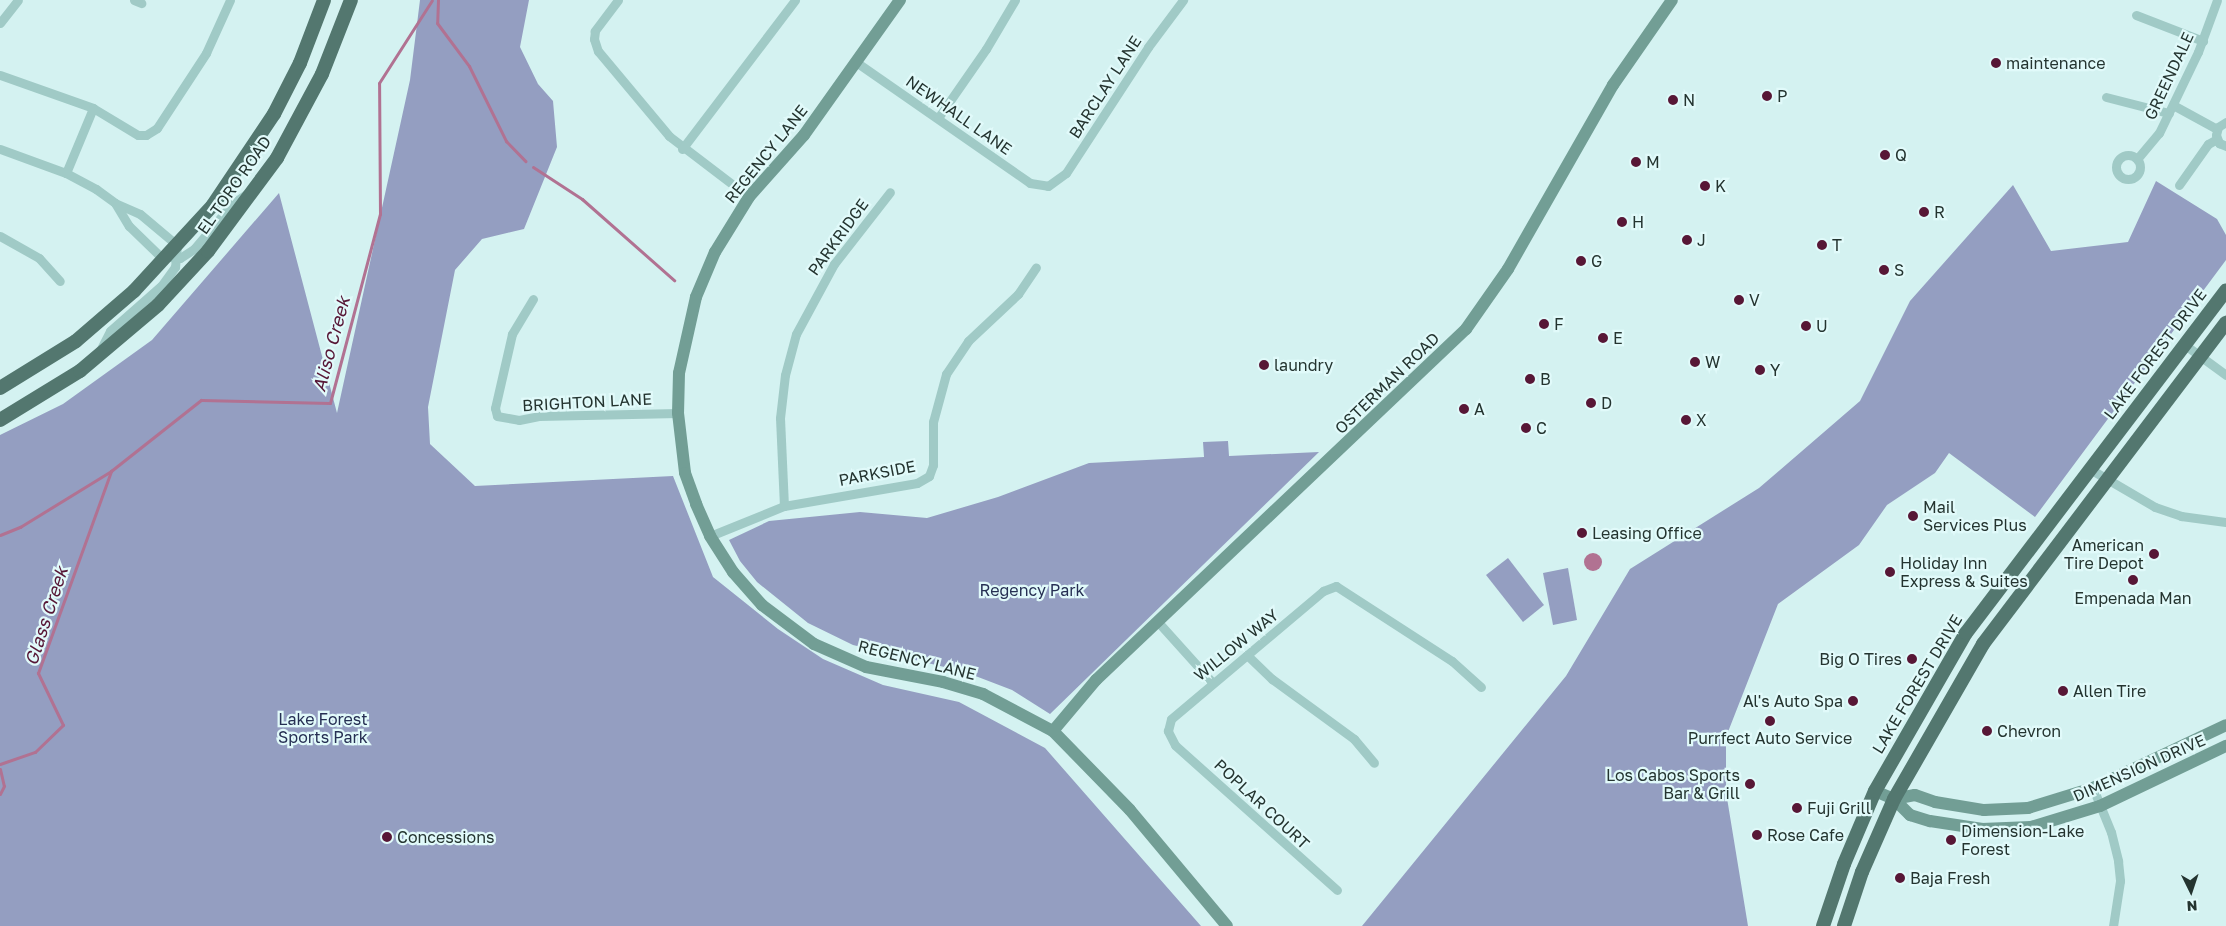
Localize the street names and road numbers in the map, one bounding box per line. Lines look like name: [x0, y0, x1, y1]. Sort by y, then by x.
street label: GREENDALE: [2140, 29, 2198, 123]
street label: BARCLAY LANE: [1065, 32, 1145, 142]
street label: NEWHALL LANE: [902, 71, 1016, 159]
street label: REGENCY LANE: [721, 101, 811, 207]
street label: EL TORO ROAD: [193, 132, 275, 238]
street label: PARKRIDGE: [804, 195, 872, 279]
street label: LAKE FOREST DRIVE: [2100, 285, 2210, 423]
street label: OSTERMAN ROAD: [1331, 328, 1443, 438]
street label: BRIGHTON LANE: [522, 389, 652, 415]
street label: PARKSIDE: [837, 456, 917, 490]
street label: WILLOW WAY: [1190, 605, 1282, 685]
street label: LAKE FOREST DRIVE: [1868, 611, 1966, 757]
street label: REGENCY LANE: [856, 636, 978, 684]
street label: DIMENSION DRIVE: [2070, 730, 2208, 806]
street label: POPLAR COURT: [1210, 755, 1314, 853]

